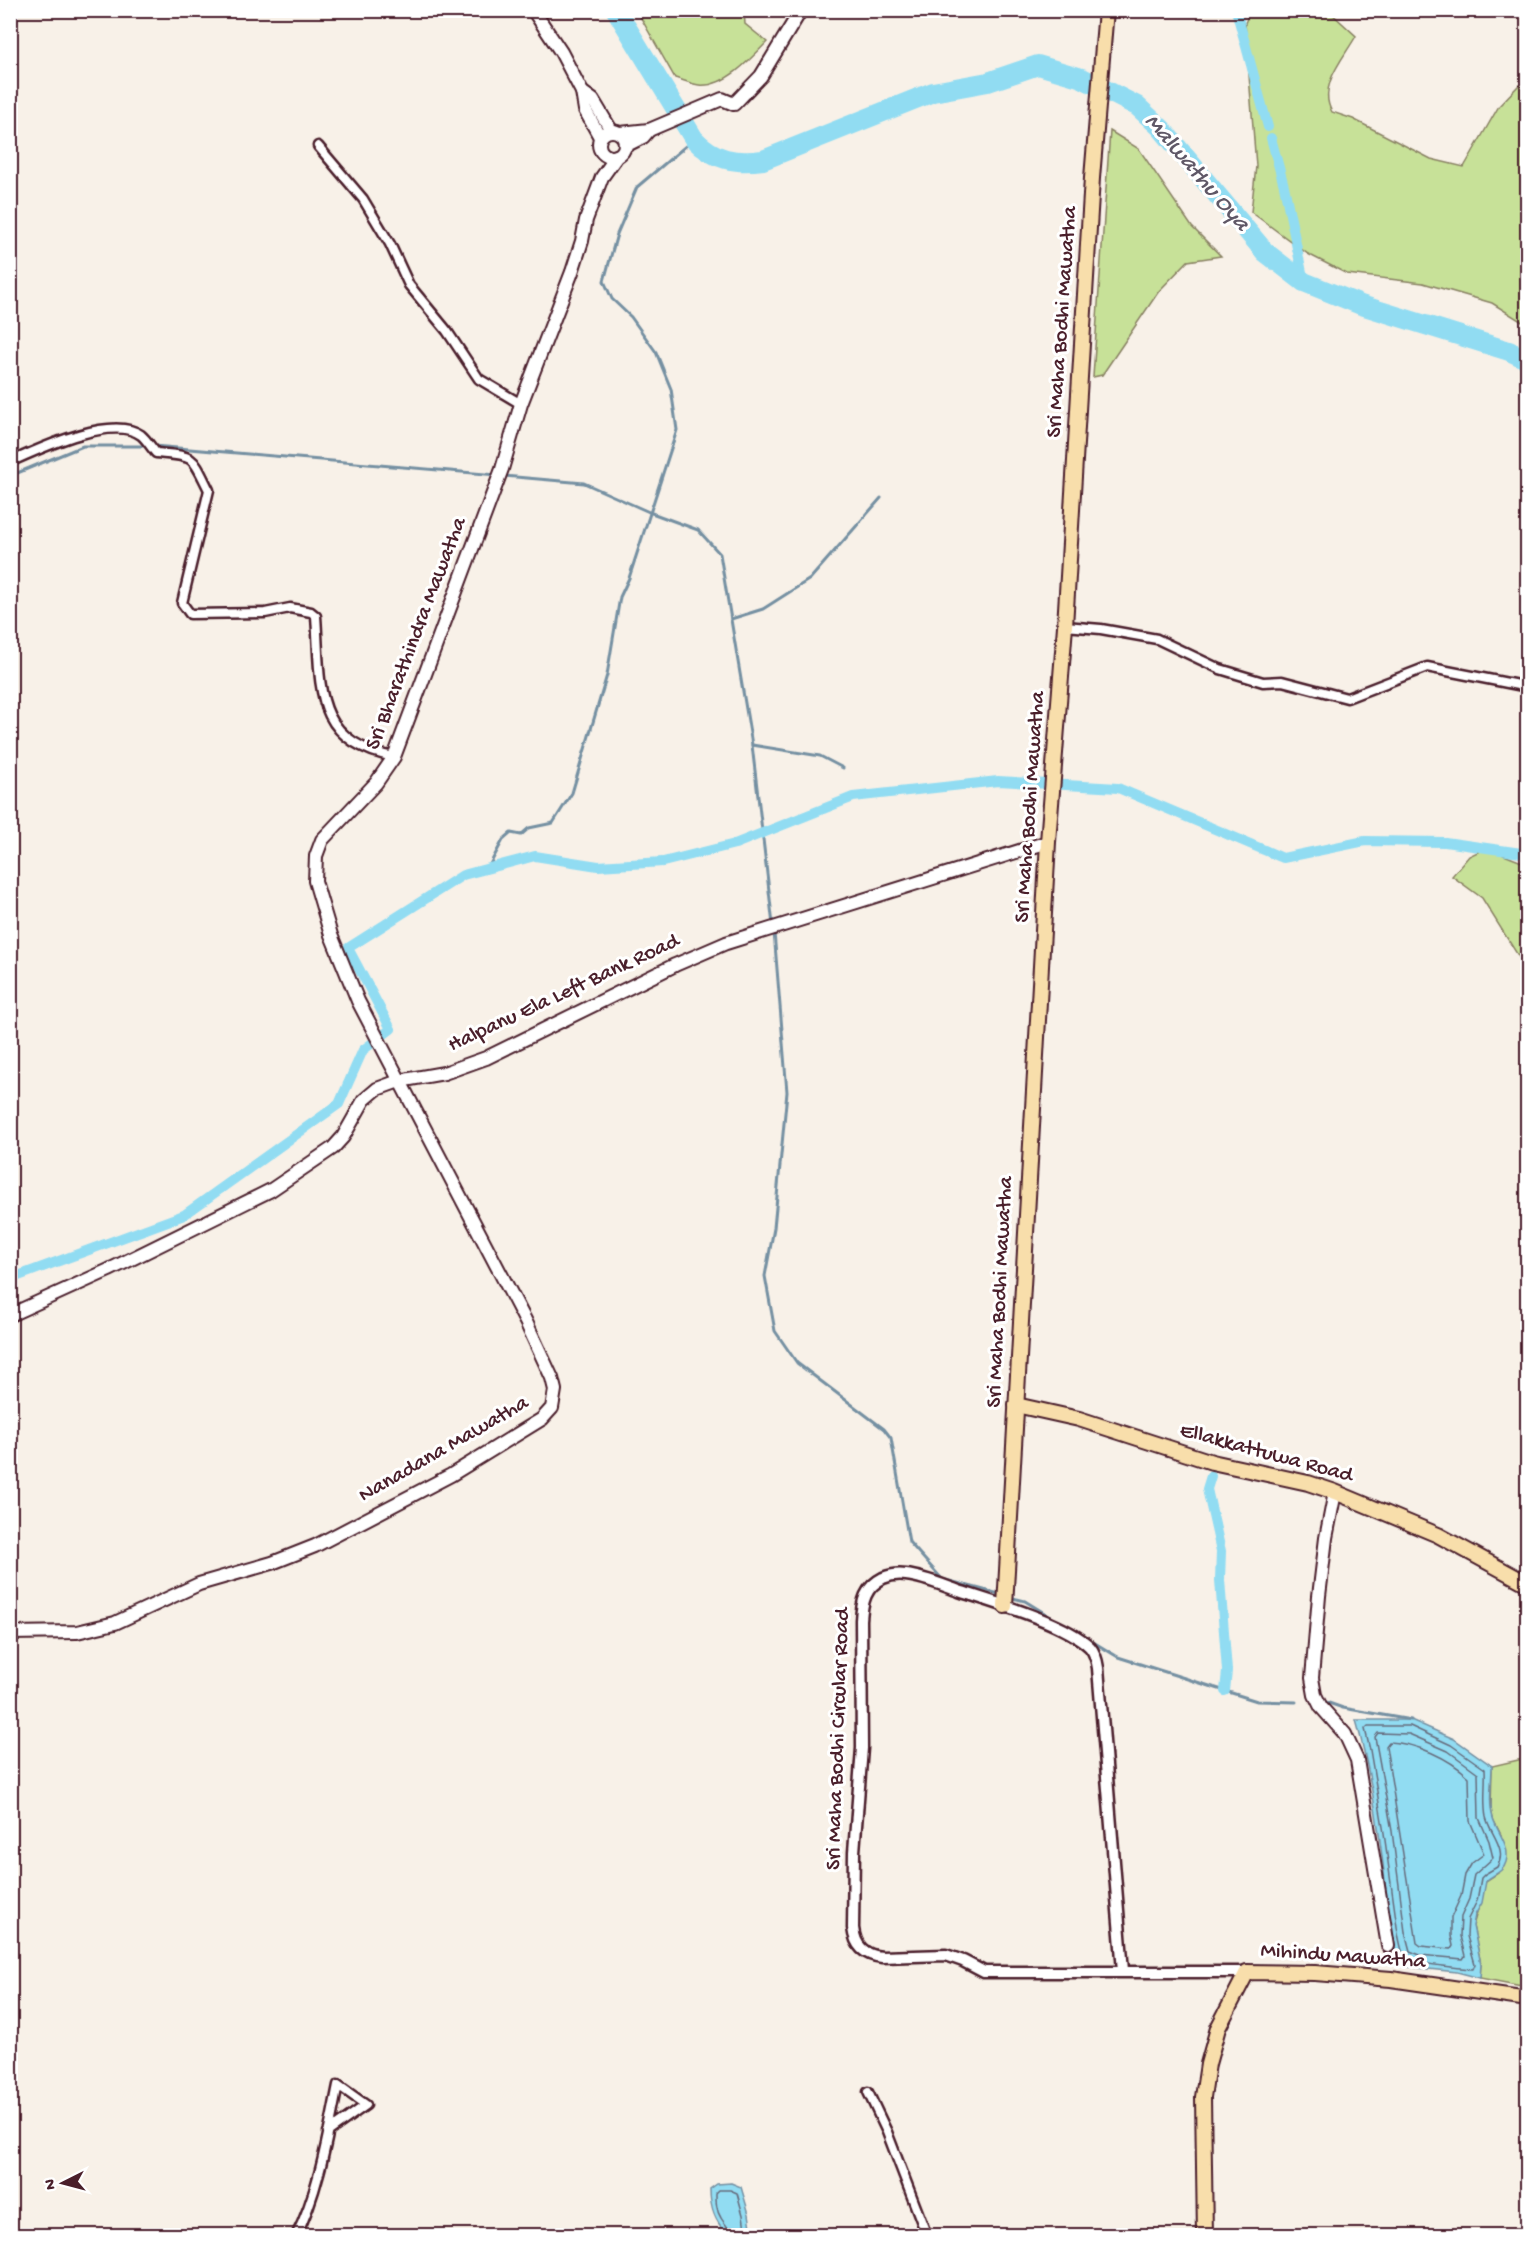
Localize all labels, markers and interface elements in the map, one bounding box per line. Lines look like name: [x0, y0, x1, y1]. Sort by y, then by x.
water label: Malwathu Oya: [1137, 108, 1256, 239]
street label: Sri Maha Bodhi Mawatha: [1042, 205, 1084, 439]
street label: Sri Bharathindra Mawatha: [361, 513, 474, 754]
street label: Sri Maha Bodhi Mawatha: [1010, 690, 1052, 924]
street label: Halpanu Ela Left Bank Road: [444, 928, 686, 1059]
street label: Sri Maha Bodhi Mawatha: [982, 1175, 1020, 1408]
street label: Nanadana Mawatha: [354, 1390, 534, 1509]
street label: Ellakkattuwa Road: [1177, 1418, 1357, 1490]
street label: Sri Maha Bodhi Circular Road: [821, 1605, 857, 1871]
street label: Mihindu Mawatha: [1260, 1938, 1427, 1976]
north arrow: [33, 2153, 93, 2213]
text: N: [42, 2177, 62, 2190]

